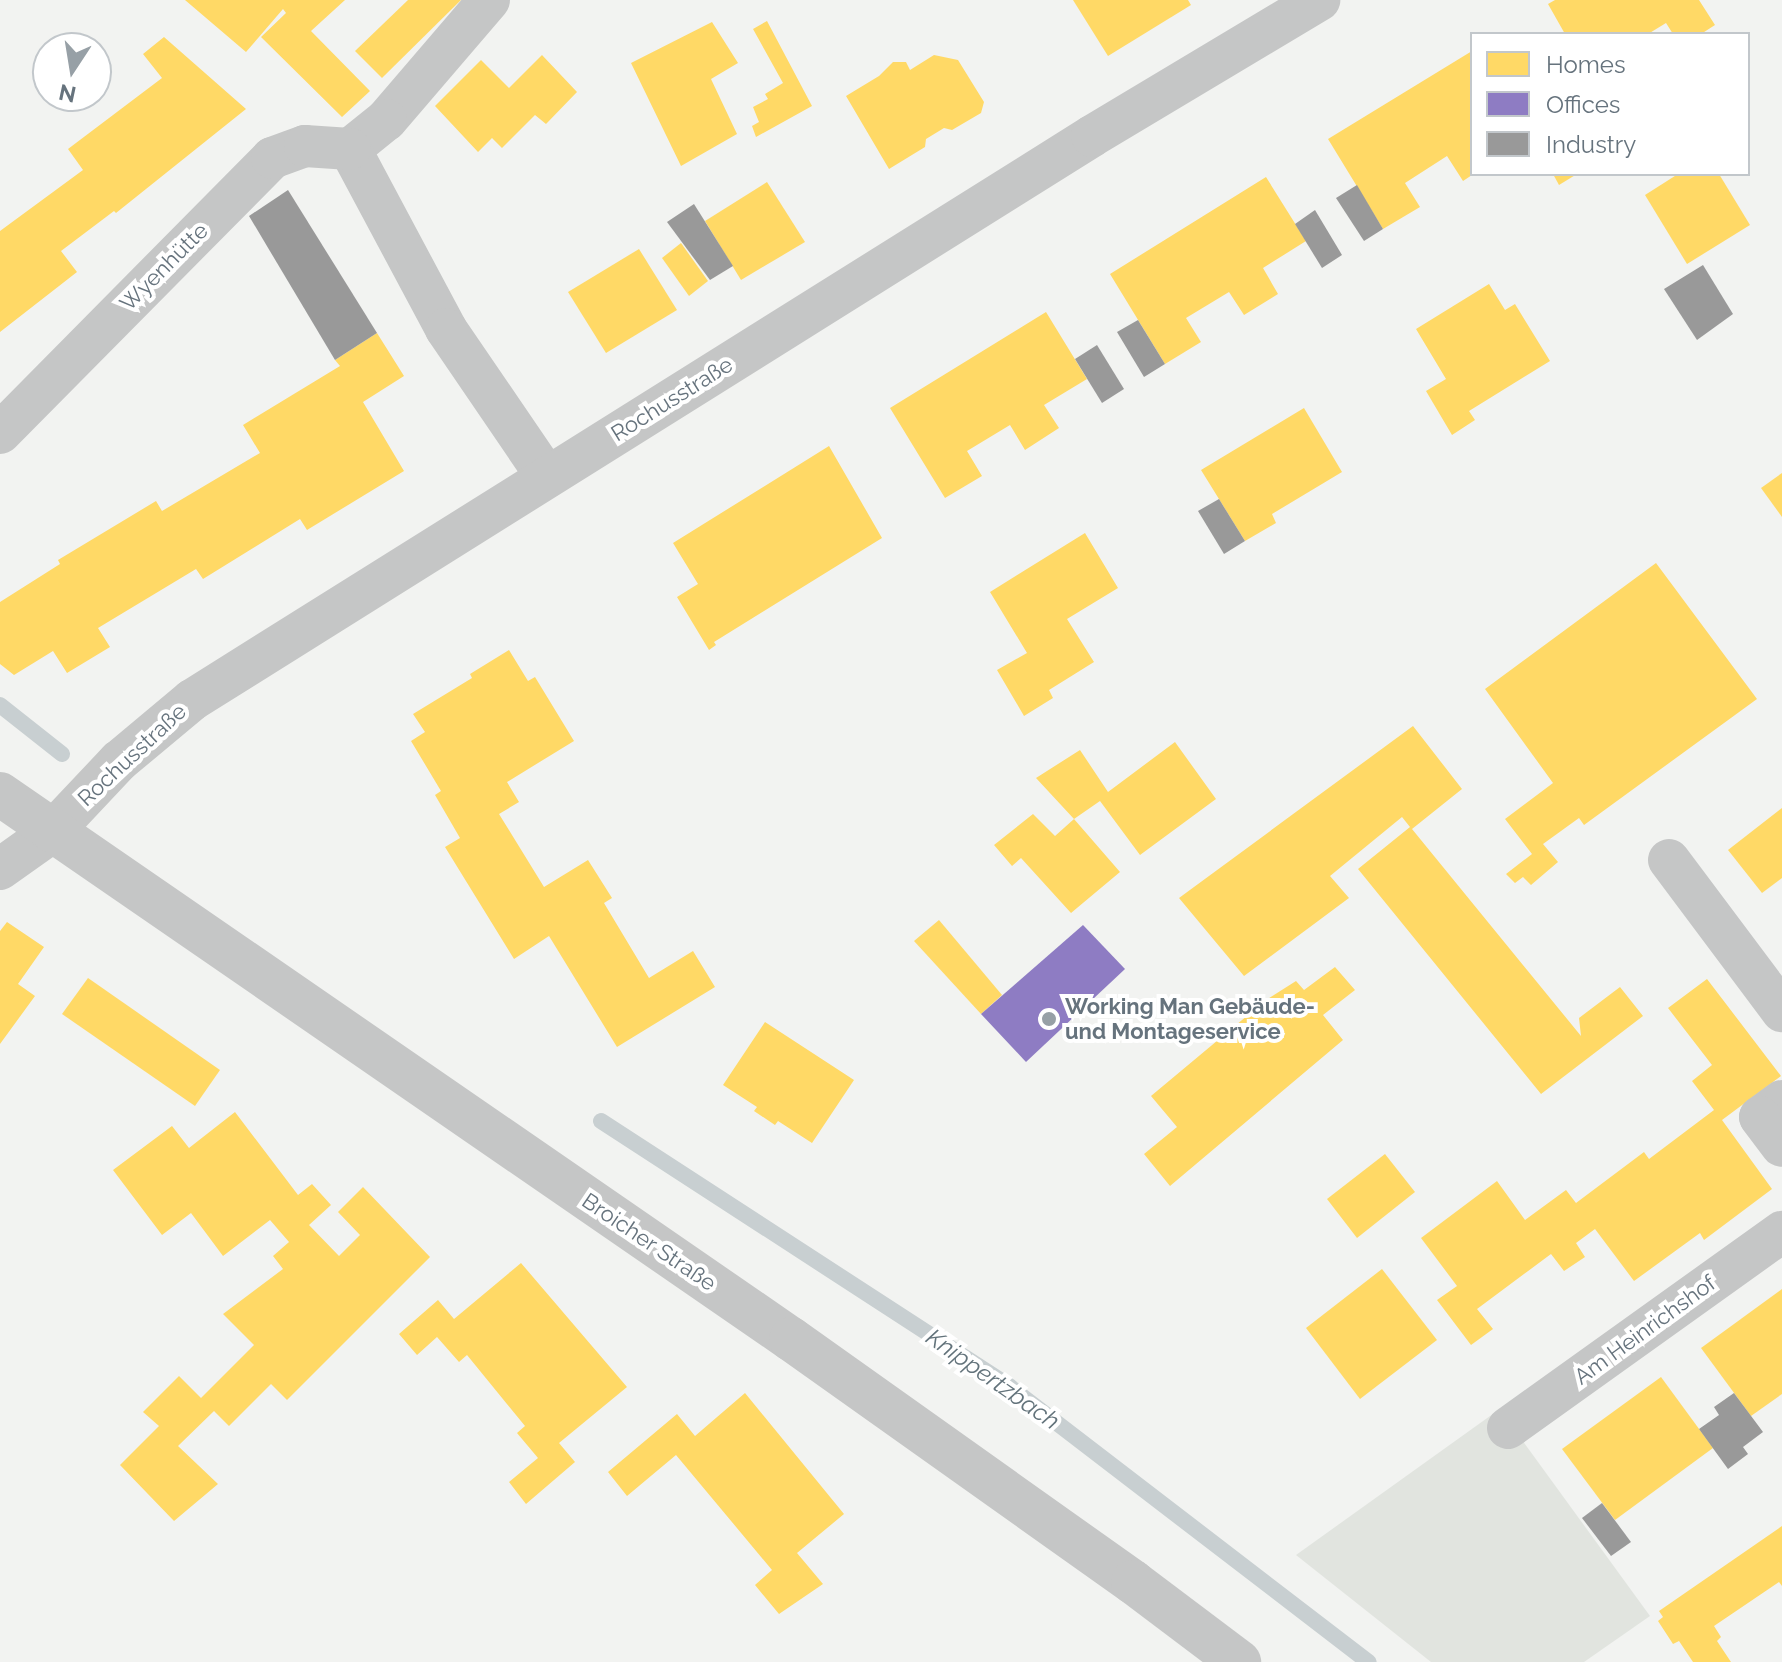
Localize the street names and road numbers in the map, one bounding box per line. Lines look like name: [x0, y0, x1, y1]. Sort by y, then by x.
street label: Wyenhütte: [115, 218, 213, 316]
street label: Rochusstraße: [606, 351, 738, 447]
street label: Rochusstraße: [72, 698, 192, 812]
street label: Broicher Straße: [577, 1187, 721, 1297]
street label: Am Heinrichshof: [1569, 1270, 1721, 1390]

